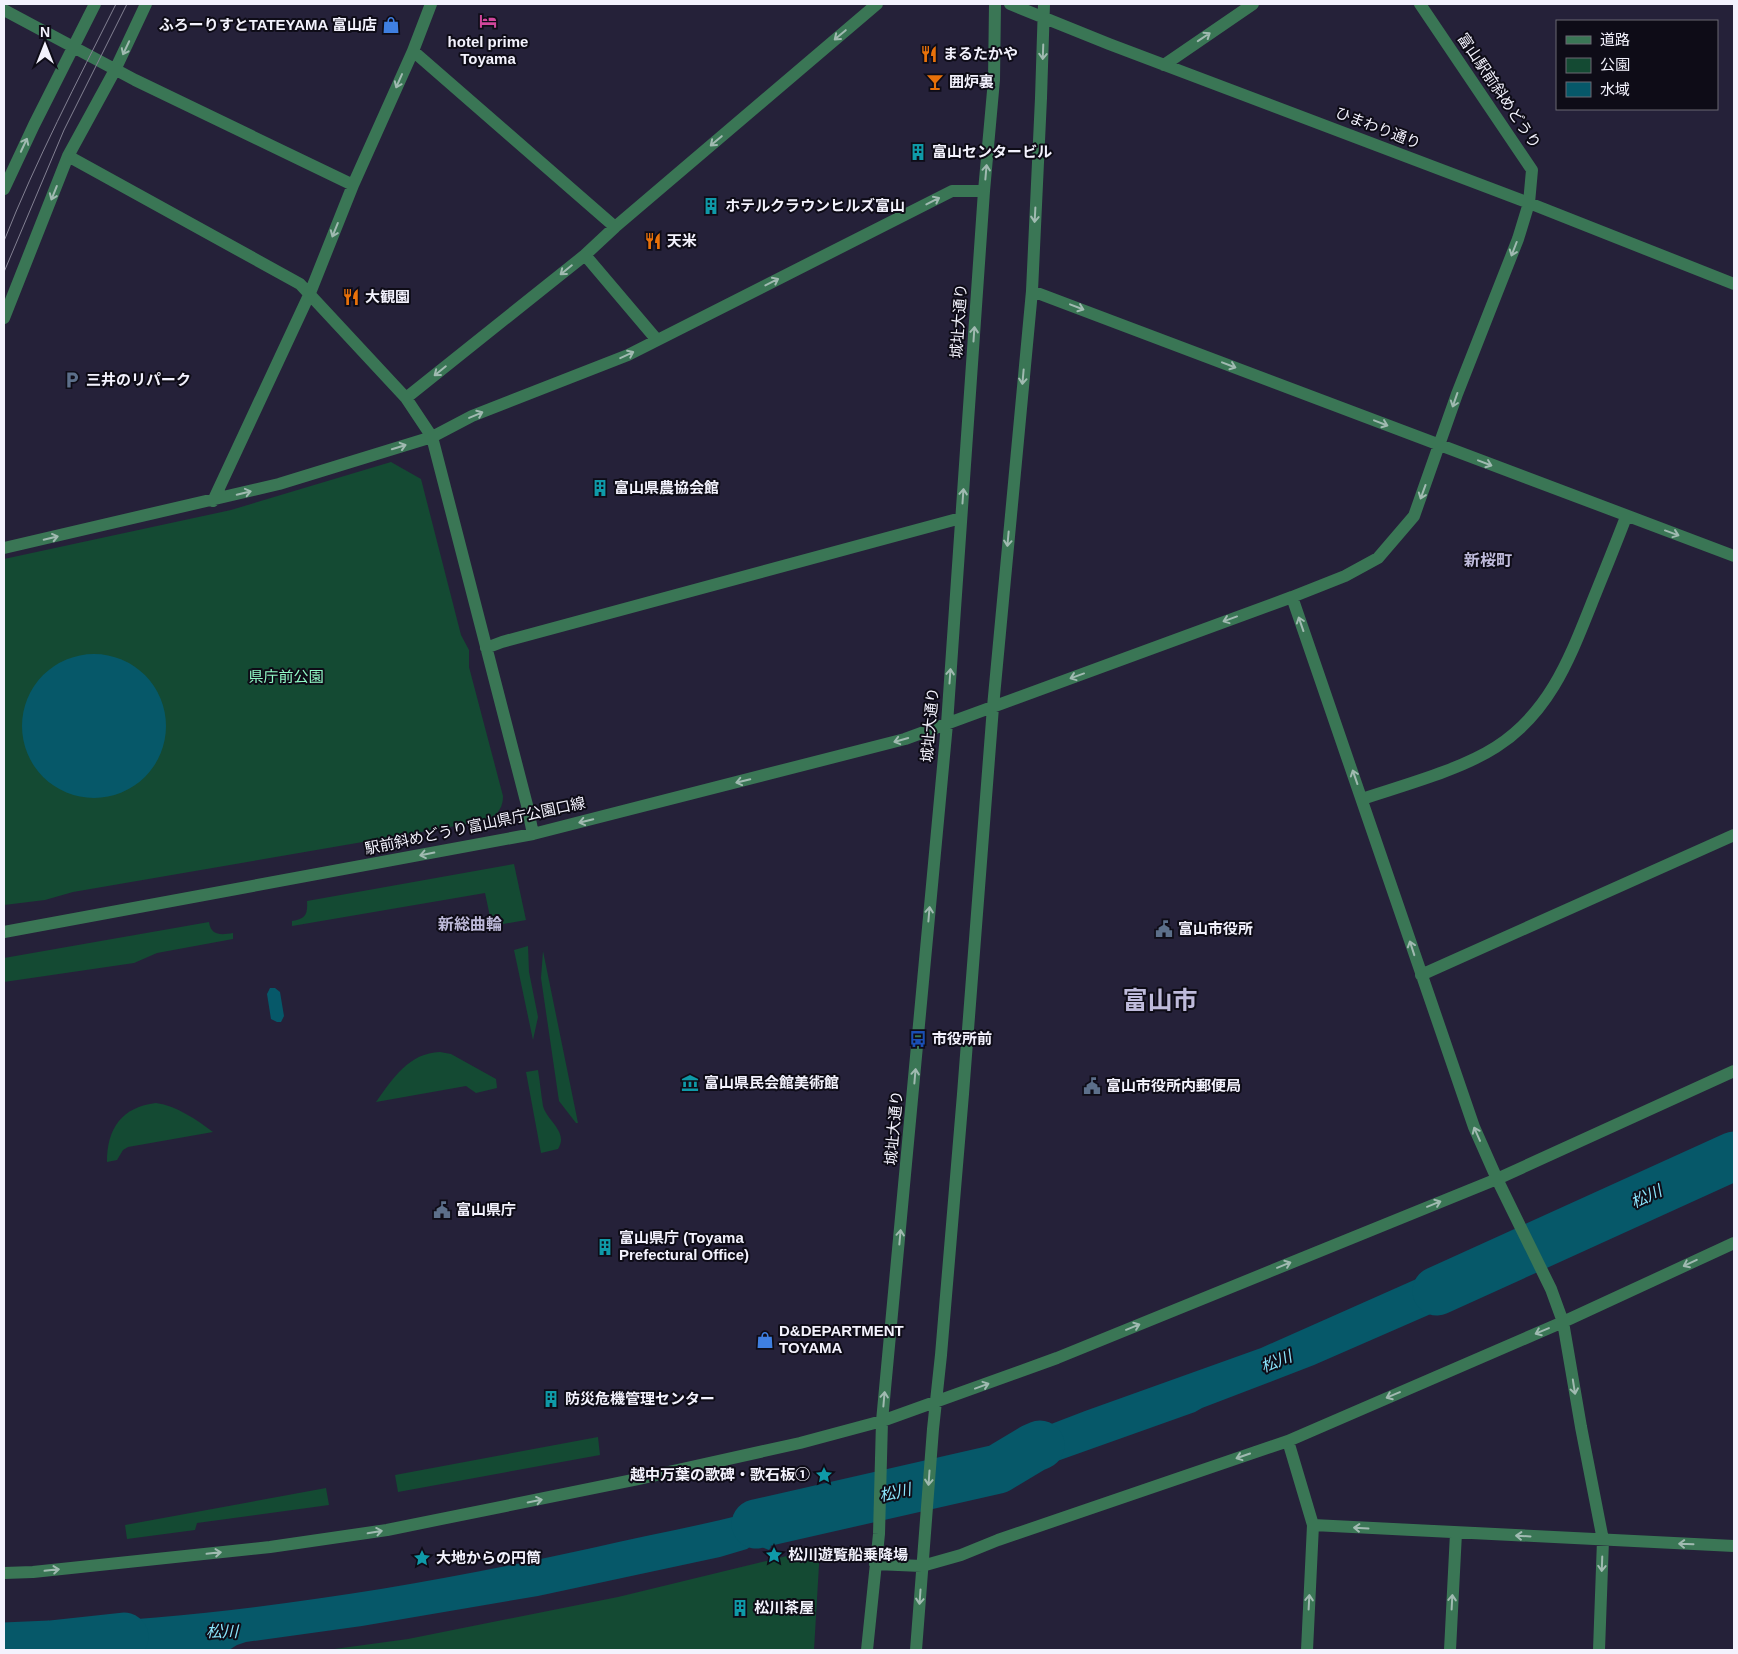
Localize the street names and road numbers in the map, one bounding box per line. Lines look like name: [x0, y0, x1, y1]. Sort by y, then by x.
street label: 富山駅前斜めどうり: [1455, 30, 1544, 151]
street label: ひまわり通り: [1333, 103, 1423, 152]
street label: 城址大通り: [947, 283, 970, 359]
street label: 城址大通り: [918, 687, 941, 763]
street label: 駅前斜めどうり富山県庁公園口線: [363, 794, 587, 857]
street label: 城址大通り: [882, 1090, 905, 1166]

